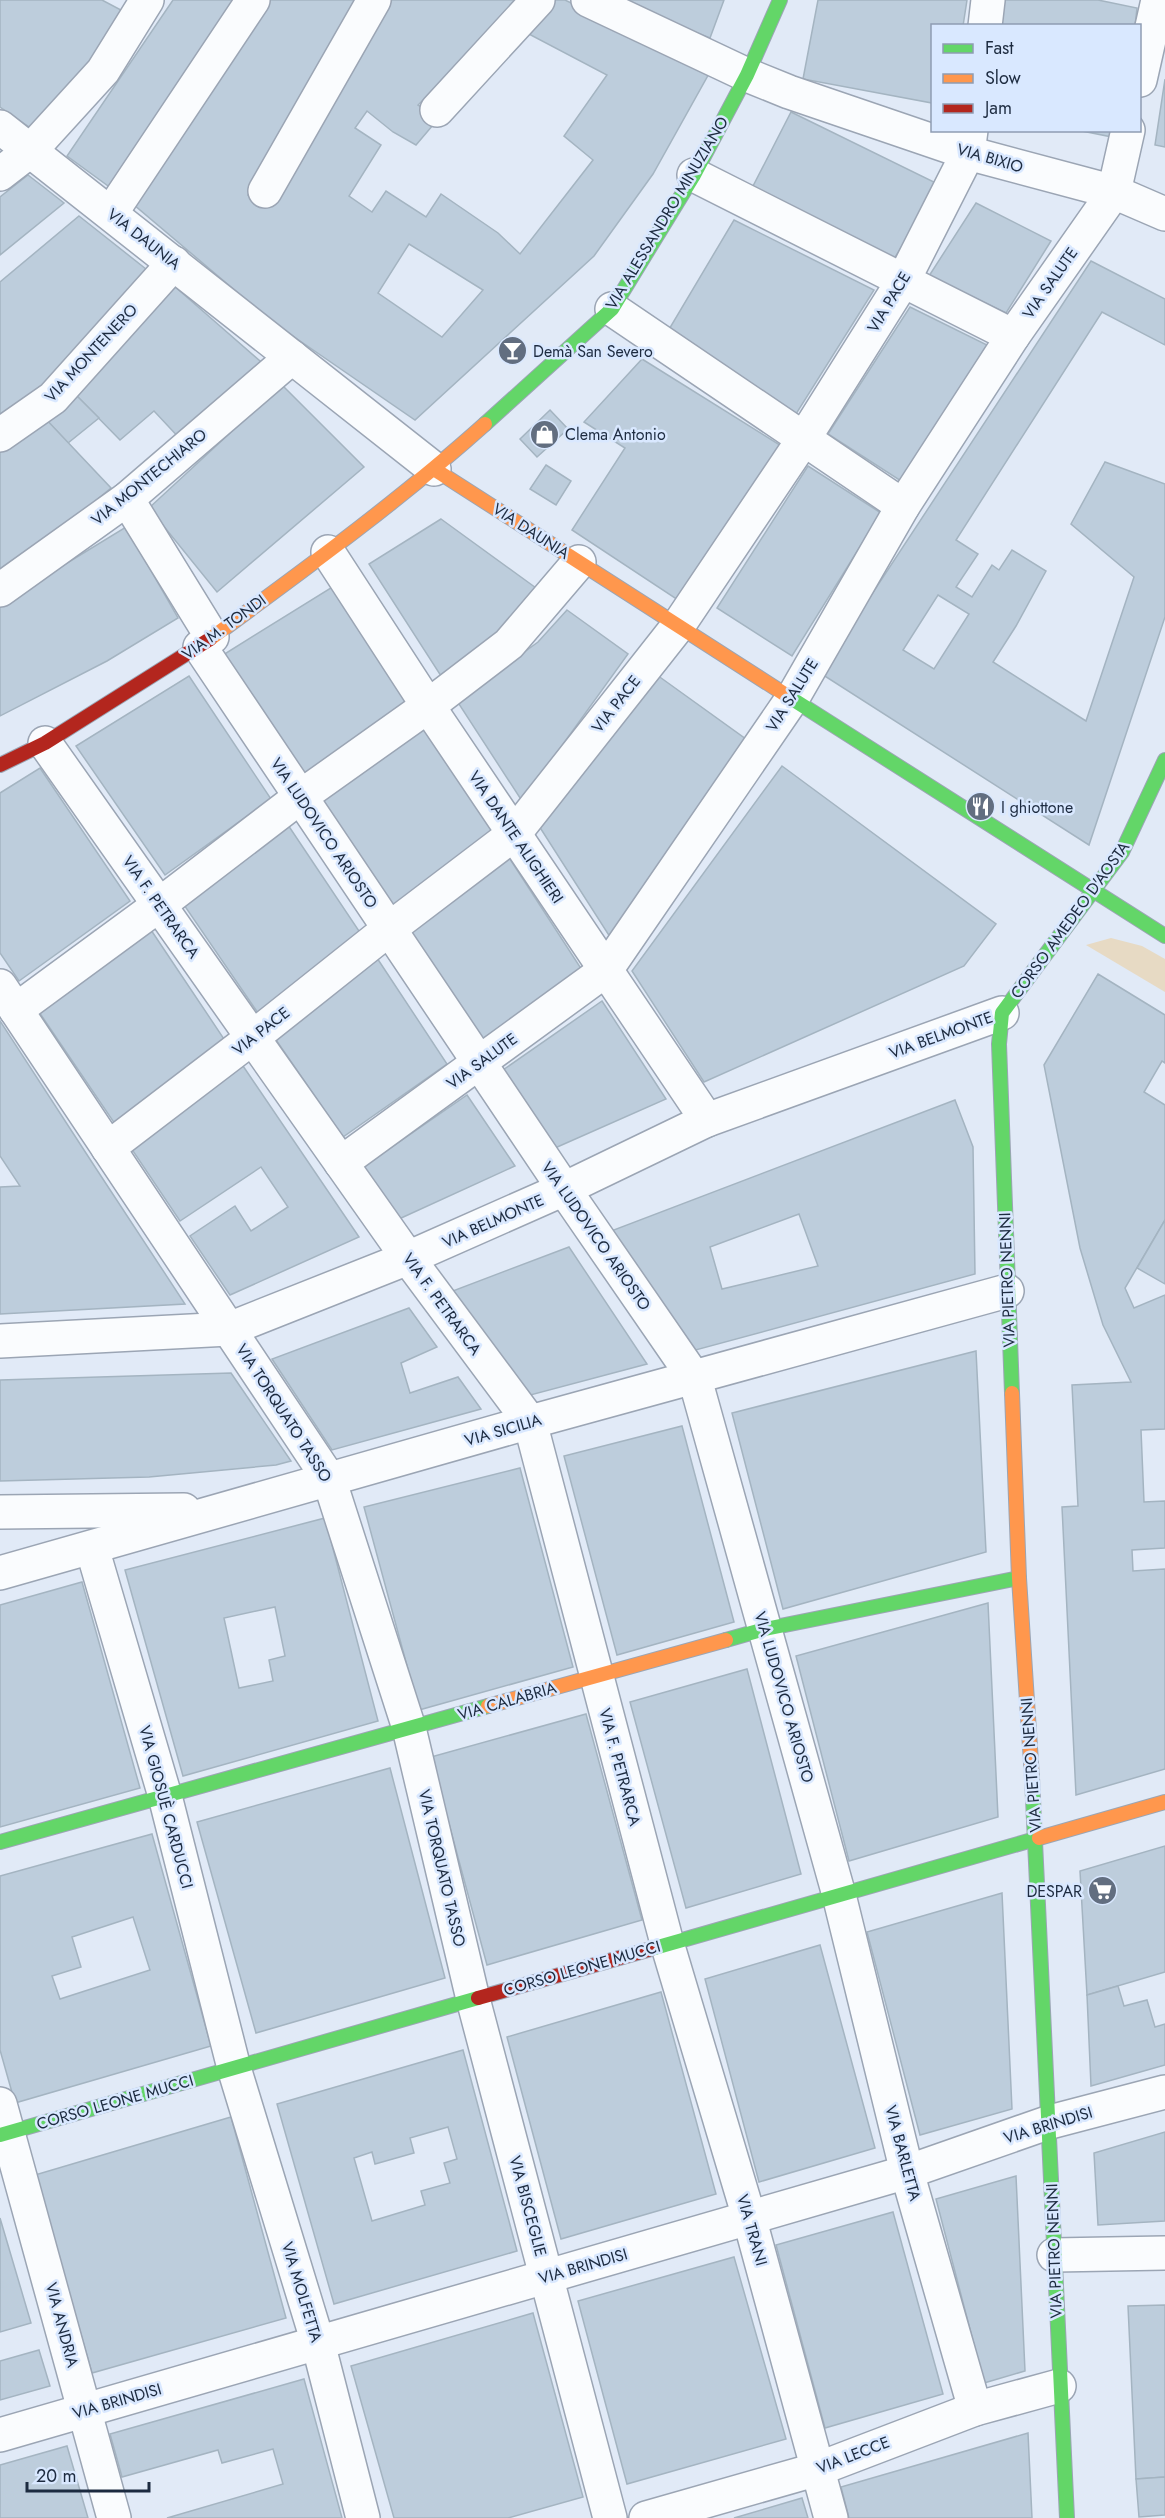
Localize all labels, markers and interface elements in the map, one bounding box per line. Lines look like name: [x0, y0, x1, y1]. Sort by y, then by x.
legend: [931, 24, 1141, 132]
text: Fast: [985, 35, 1014, 61]
text: Slow: [985, 65, 1022, 91]
text: Jam: [983, 95, 1012, 121]
street label: VIA ALESSANDRO MINUZIANO: [600, 112, 734, 314]
street label: VIA BIXIO: [954, 138, 1026, 178]
street label: VIA DAUNIA: [102, 203, 186, 275]
street label: VIA SALUTE: [1017, 243, 1083, 323]
street label: VIA PACE: [862, 267, 916, 337]
street label: VIA MONTENERO: [39, 299, 143, 407]
bar icon: Demà San Severo: [496, 335, 528, 367]
place label: Demà San Severo: [533, 340, 653, 363]
shop icon: Clema Antonio: [528, 418, 560, 450]
street label: VIA MONTECHIARO: [86, 423, 212, 531]
place label: Clema Antonio: [565, 423, 666, 446]
street label: VIA DAUNIA: [488, 497, 574, 565]
street label: VIA M. TONDI: [177, 589, 271, 665]
street label: VIA SALUTE: [760, 654, 824, 736]
street label: VIA PACE: [586, 670, 646, 738]
street label: VIA LUDOVICO ARIOSTO: [265, 753, 383, 913]
street label: VIA DANTE ALIGHIERI: [463, 766, 569, 908]
restaurant icon: I ghiottone: [964, 791, 996, 823]
place label: I ghiottone: [1001, 796, 1073, 819]
street label: CORSO AMEDEO D'AOSTA: [1005, 836, 1135, 1003]
street label: VIA F. PETRARCA: [117, 851, 205, 964]
street label: VIA PACE: [227, 1001, 295, 1061]
street label: VIA BELMONTE: [886, 1006, 996, 1064]
street label: VIA SALUTE: [442, 1027, 522, 1095]
street label: VIA LUDOVICO ARIOSTO: [536, 1157, 656, 1315]
street label: VIA BELMONTE: [439, 1188, 547, 1254]
street label: VIA PIETRO NENNI: [993, 1212, 1021, 1348]
street label: VIA F. PETRARCA: [397, 1248, 487, 1360]
street label: VIA TORQUATO TASSO: [231, 1339, 337, 1487]
street label: VIA SICILIA: [462, 1408, 545, 1452]
street label: VIA LUDOVICO ARIOSTO: [749, 1609, 819, 1785]
street label: VIA CALABRIA: [455, 1676, 559, 1726]
street label: VIA PIETRO NENNI: [1015, 1697, 1047, 1833]
street label: VIA F. PETRARCA: [593, 1706, 647, 1829]
street label: VIA GIOSUÈ CARDUCCI: [133, 1723, 199, 1891]
street label: VIA TORQUATO TASSO: [413, 1787, 471, 1949]
supermarket icon: DESPAR: [1087, 1875, 1119, 1907]
place label: DESPAR: [1026, 1880, 1082, 1903]
street label: CORSO LEONE MUCCI: [501, 1935, 663, 2001]
street label: CORSO LEONE MUCCI: [34, 2069, 196, 2135]
street label: VIA BRINDISI: [1001, 2101, 1095, 2149]
street label: VIA BARLETTA: [879, 2103, 927, 2204]
street label: VIA BISCEGLIE: [503, 2153, 553, 2259]
street label: VIA PIETRO NENNI: [1040, 2183, 1068, 2319]
street label: VIA TRANI: [731, 2192, 773, 2268]
street label: VIA MOLFETTA: [276, 2239, 328, 2345]
street label: VIA BRINDISI: [536, 2242, 630, 2290]
street label: VIA ANDRIA: [40, 2280, 84, 2370]
street label: VIA BRINDISI: [70, 2377, 164, 2425]
street label: VIA LECCE: [813, 2431, 893, 2479]
scale bar: [27, 2455, 148, 2493]
text: 20 m: [36, 2463, 76, 2489]

